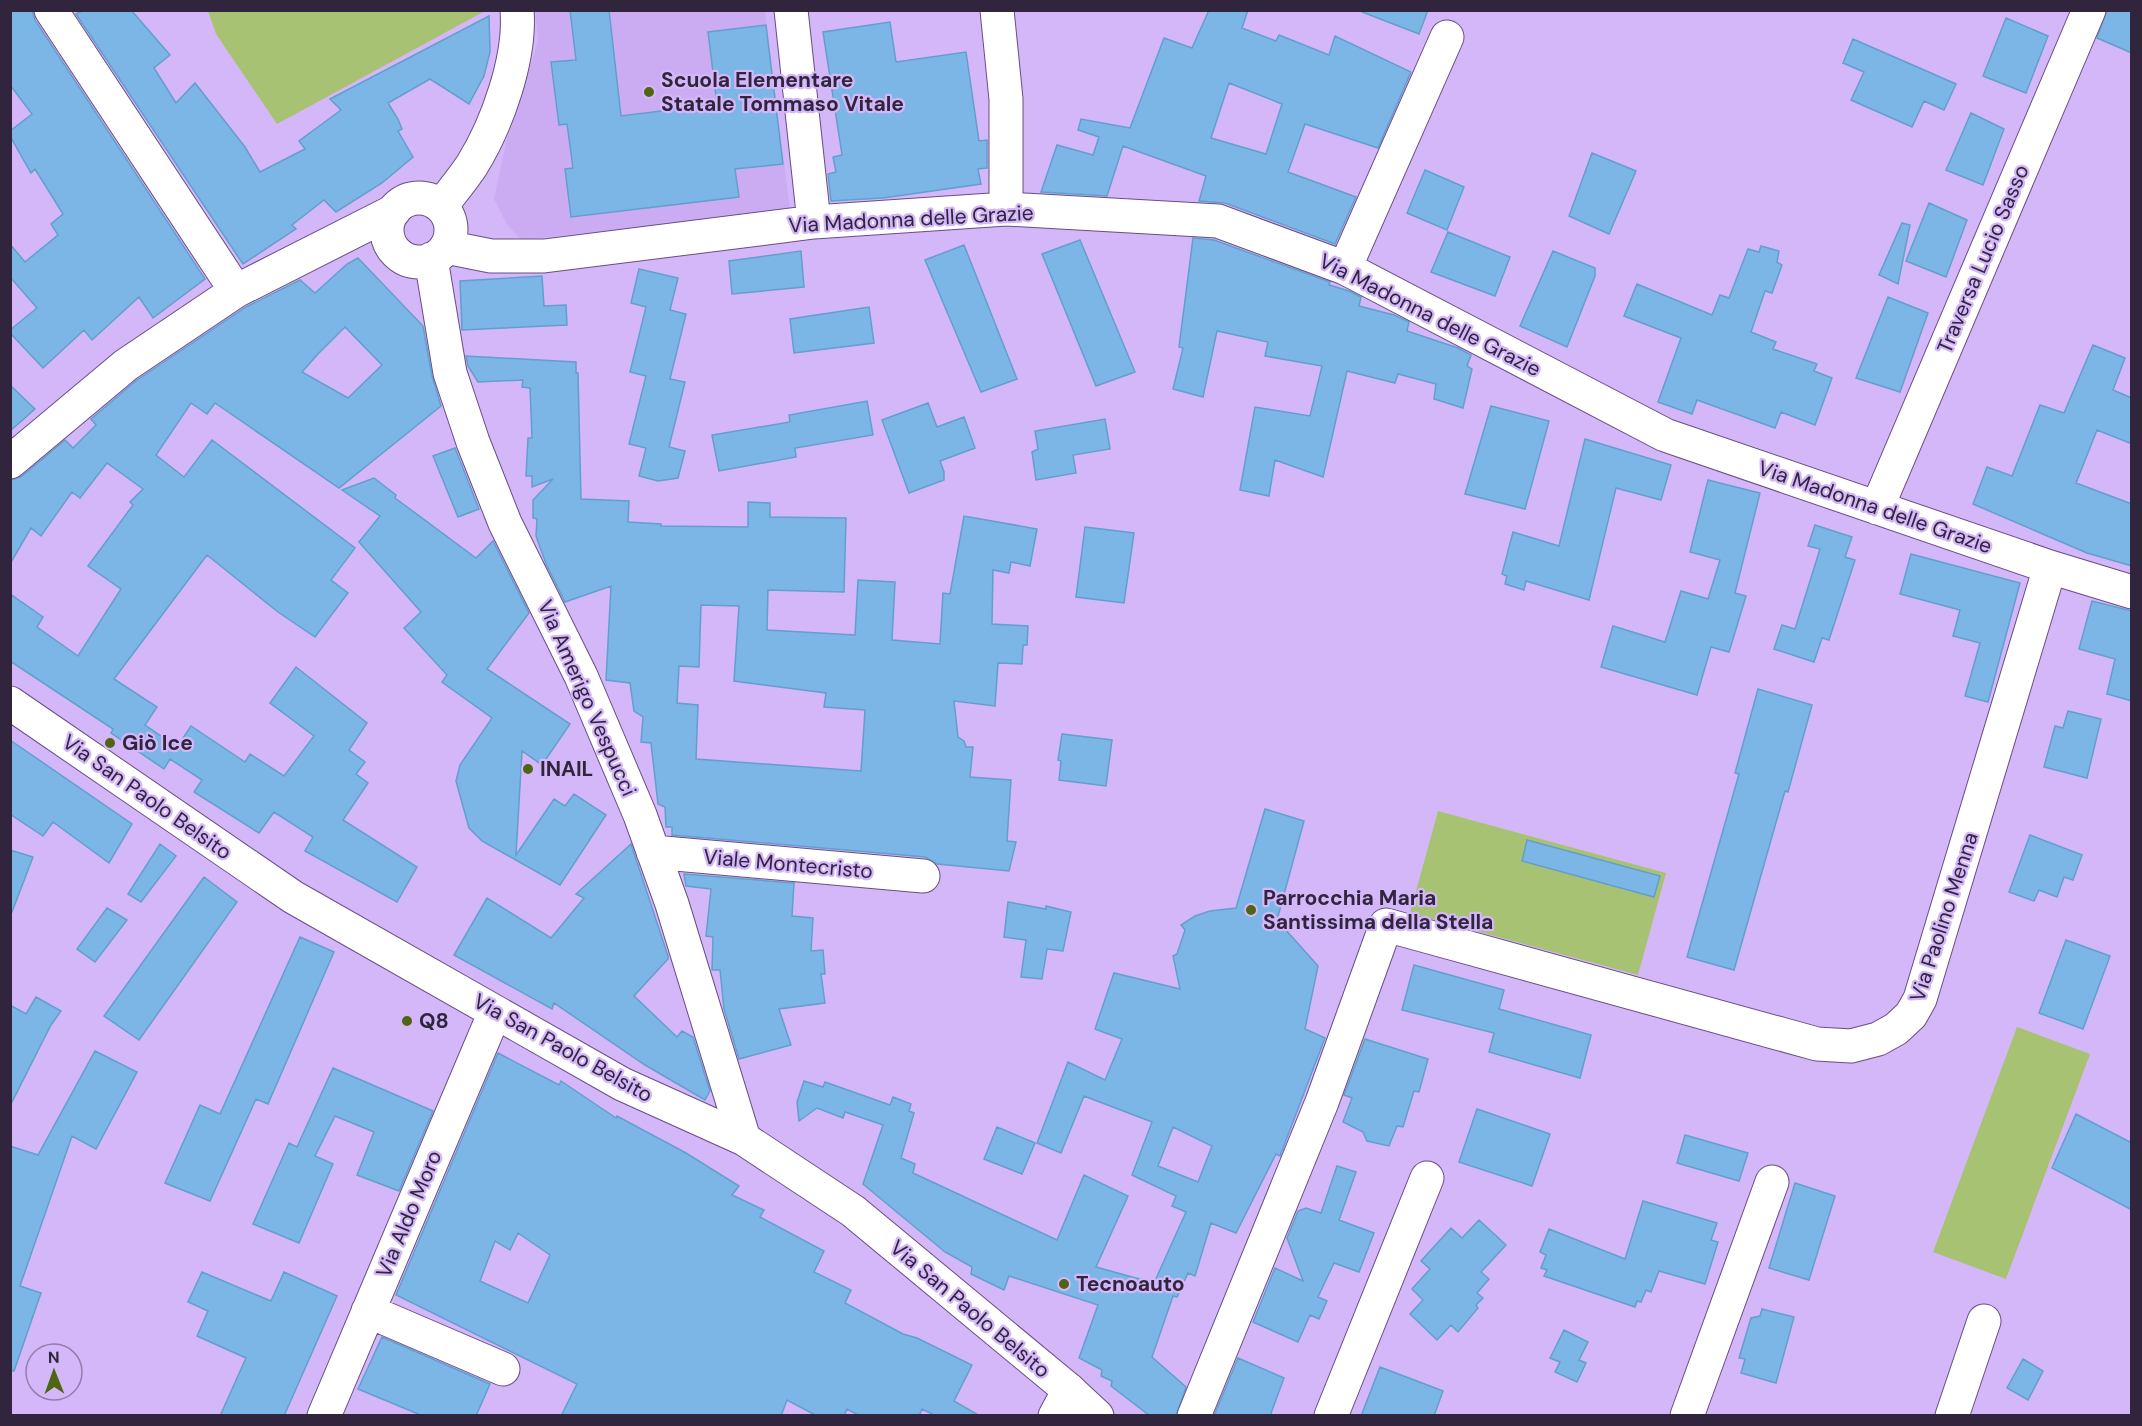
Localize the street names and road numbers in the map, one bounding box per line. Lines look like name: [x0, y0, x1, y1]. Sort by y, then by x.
street label: Traversa Lucio Sasso: [1931, 160, 2035, 358]
street label: Via Madonna delle Grazie: [788, 199, 1034, 239]
street label: Via Madonna delle Grazie: [1314, 247, 1546, 383]
street label: Via Madonna delle Grazie: [1754, 454, 1996, 560]
street label: Via Amerigo Vespucci: [531, 595, 643, 801]
street label: Via San Paolo Belsito: [57, 728, 237, 866]
street label: Via Paolino Menna: [1903, 829, 1985, 1005]
street label: Viale Montecristo: [702, 843, 874, 885]
street label: Via San Paolo Belsito: [468, 987, 658, 1109]
street label: Via Aldo Moro: [370, 1146, 448, 1282]
street label: Via San Paolo Belsito: [884, 1234, 1056, 1384]

